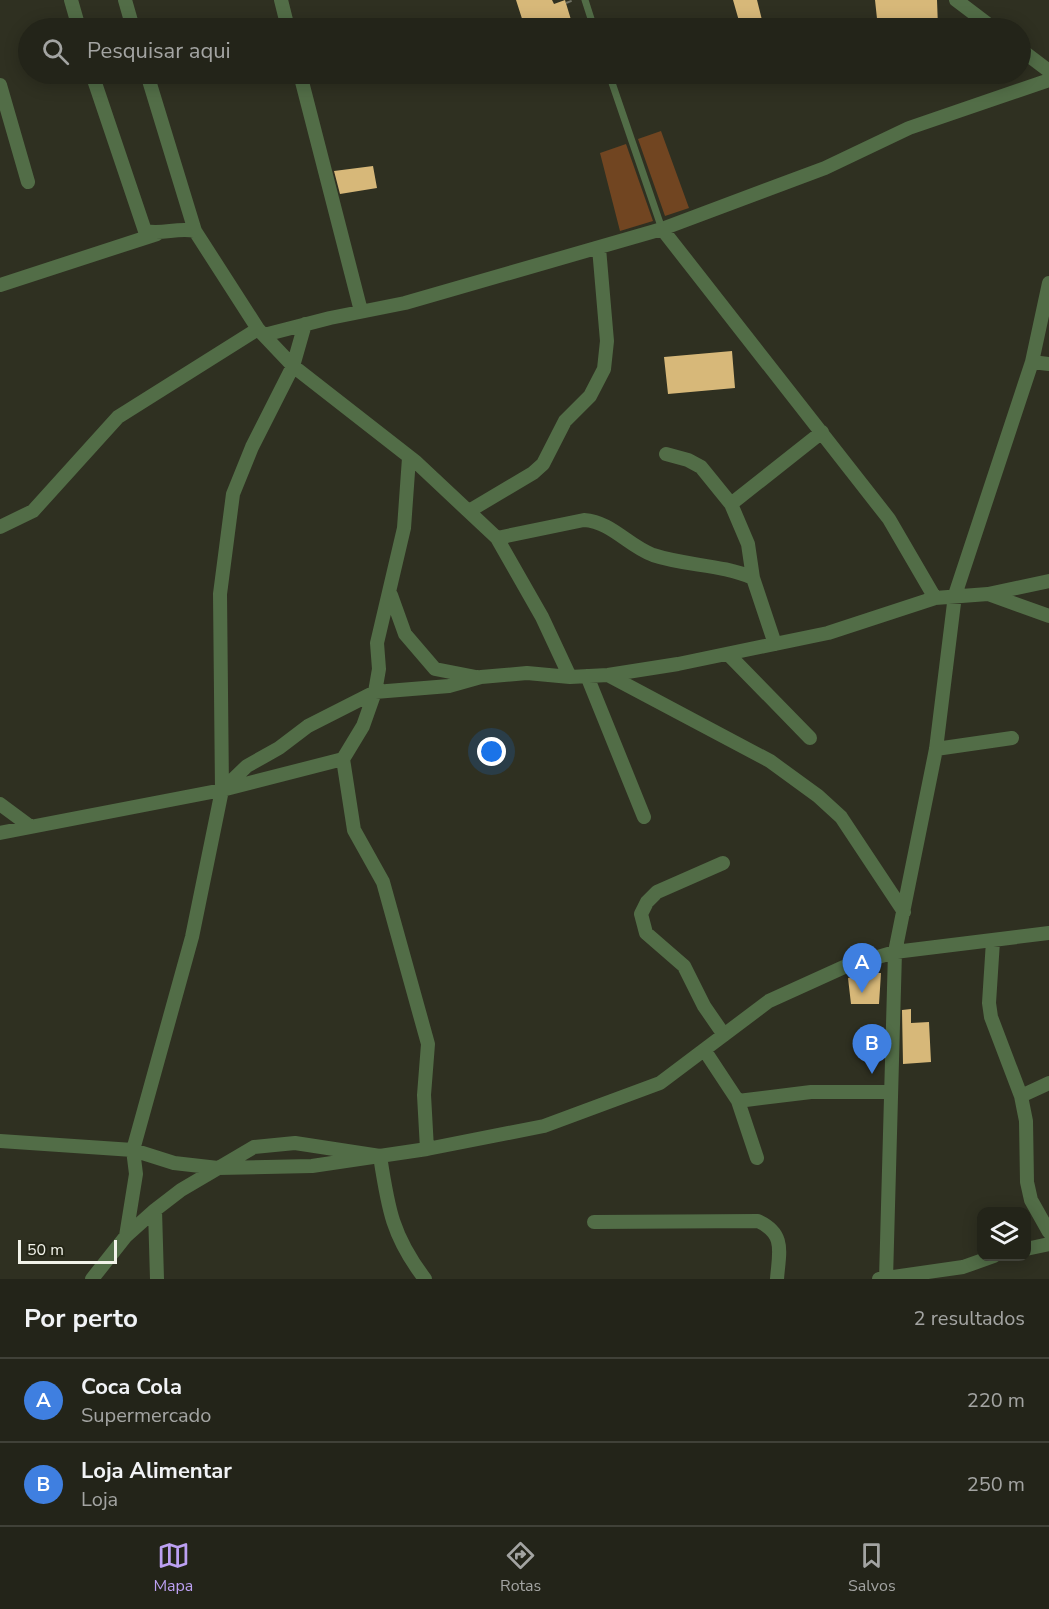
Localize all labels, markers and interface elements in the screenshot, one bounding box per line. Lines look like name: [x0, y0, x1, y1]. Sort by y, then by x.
search box: [18, 18, 1031, 84]
icon: search: [39, 35, 72, 68]
text: Pesquisar aqui: [87, 36, 231, 66]
your location: [477, 737, 506, 766]
pin: A: [842, 944, 882, 993]
pin: B: [852, 1024, 892, 1074]
map controls: [977, 1207, 1031, 1261]
button: layers: [977, 1207, 1031, 1261]
scale bar: [18, 1237, 117, 1264]
text: 50 m: [27, 1239, 64, 1261]
text: Por perto: [24, 1301, 138, 1336]
text: 2 resultados: [914, 1305, 1025, 1332]
text: Coca Cola: [81, 1372, 182, 1402]
text: A: [36, 1387, 51, 1414]
text: 220 m: [967, 1387, 1025, 1414]
text: Supermercado: [81, 1402, 211, 1429]
text: Loja Alimentar: [81, 1456, 232, 1486]
text: B: [37, 1471, 50, 1498]
text: 250 m: [967, 1471, 1025, 1498]
text: Loja: [81, 1486, 118, 1513]
tab: Mapa: [153, 1539, 193, 1597]
tab: Rotas: [500, 1539, 541, 1597]
tab: Salvos: [848, 1539, 896, 1597]

